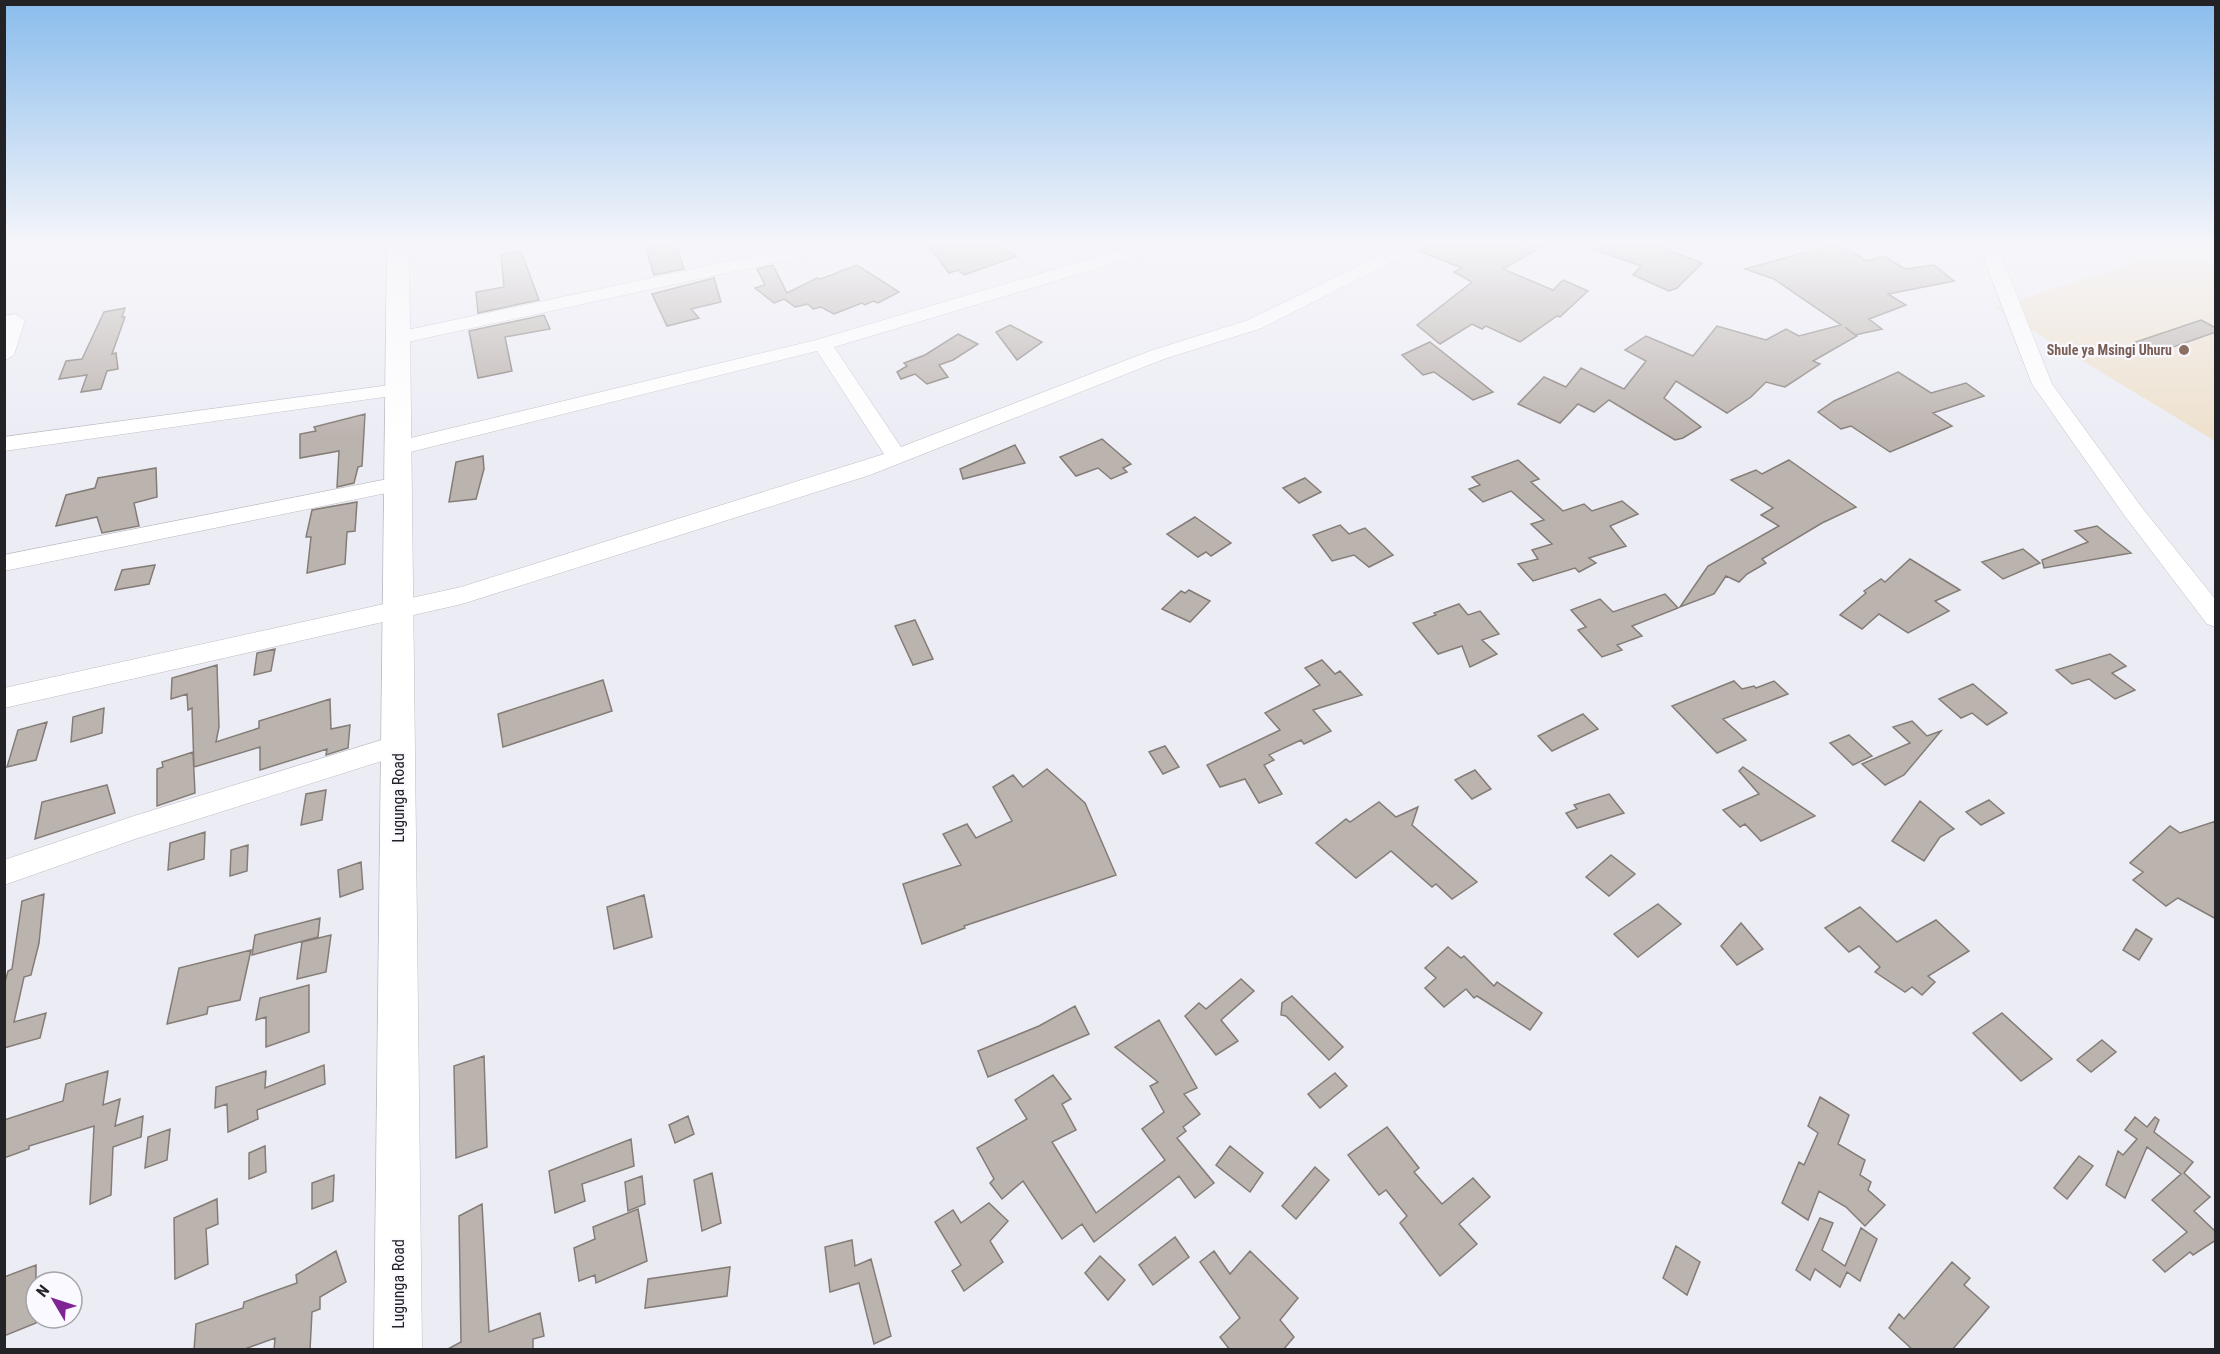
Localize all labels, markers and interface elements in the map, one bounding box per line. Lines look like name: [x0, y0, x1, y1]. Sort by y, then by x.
place label: Shule ya Msingi Uhuru: [2047, 342, 2172, 358]
marker: Shule ya Msingi Uhuru: [2177, 343, 2191, 357]
street label: Lugunga Road: [389, 753, 408, 843]
street label: Lugunga Road: [389, 1239, 408, 1329]
north arrow: [24, 1270, 84, 1330]
text: N: [32, 1281, 53, 1301]

